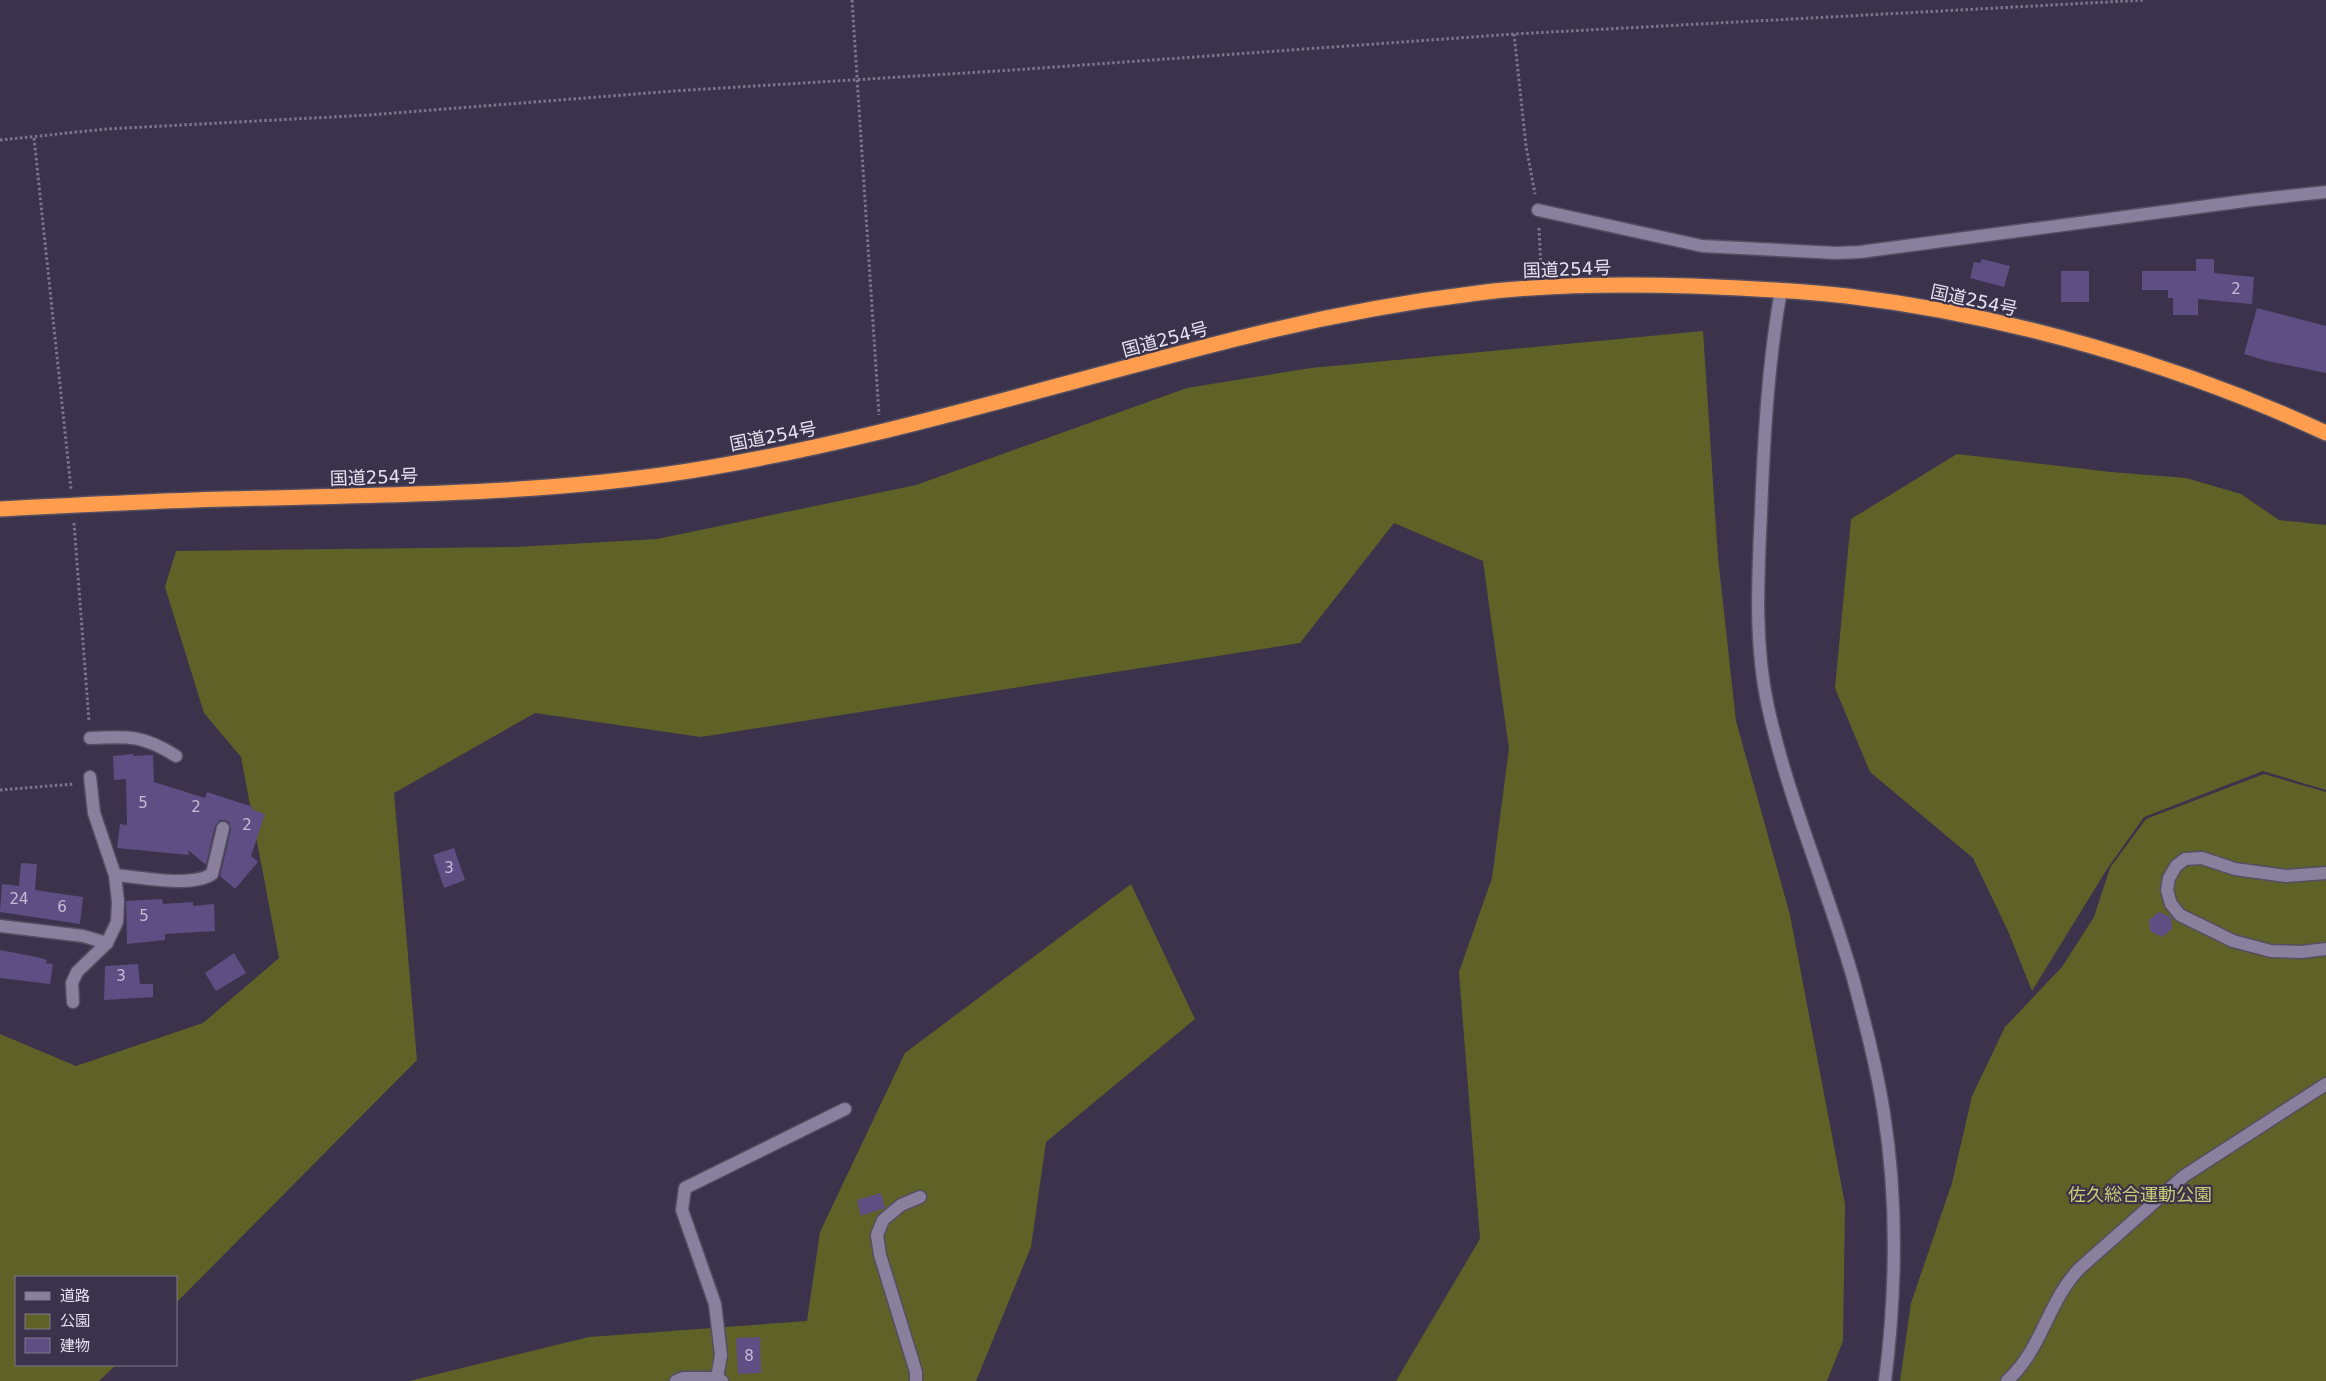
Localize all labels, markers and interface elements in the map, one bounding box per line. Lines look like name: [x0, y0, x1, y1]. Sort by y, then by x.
street label: 国道254号: [1522, 257, 1612, 281]
house number: 2: [2231, 280, 2241, 298]
street label: 国道254号: [1929, 281, 2019, 319]
street label: 国道254号: [1120, 317, 1210, 361]
street label: 国道254号: [728, 417, 818, 455]
street label: 国道254号: [329, 465, 419, 489]
house number: 5: [138, 794, 148, 812]
house number: 2: [191, 798, 201, 816]
house number: 2: [242, 816, 252, 834]
house number: 3: [444, 859, 454, 877]
house number: 24: [9, 890, 29, 908]
house number: 6: [57, 898, 67, 916]
house number: 5: [139, 907, 149, 925]
house number: 3: [116, 967, 126, 985]
park label: 佐久総合運動公園: [2068, 1184, 2212, 1205]
legend: [15, 1276, 178, 1366]
text: 道路: [60, 1287, 90, 1305]
text: 公園: [60, 1312, 90, 1330]
text: 建物: [60, 1337, 90, 1355]
house number: 8: [744, 1347, 754, 1365]

